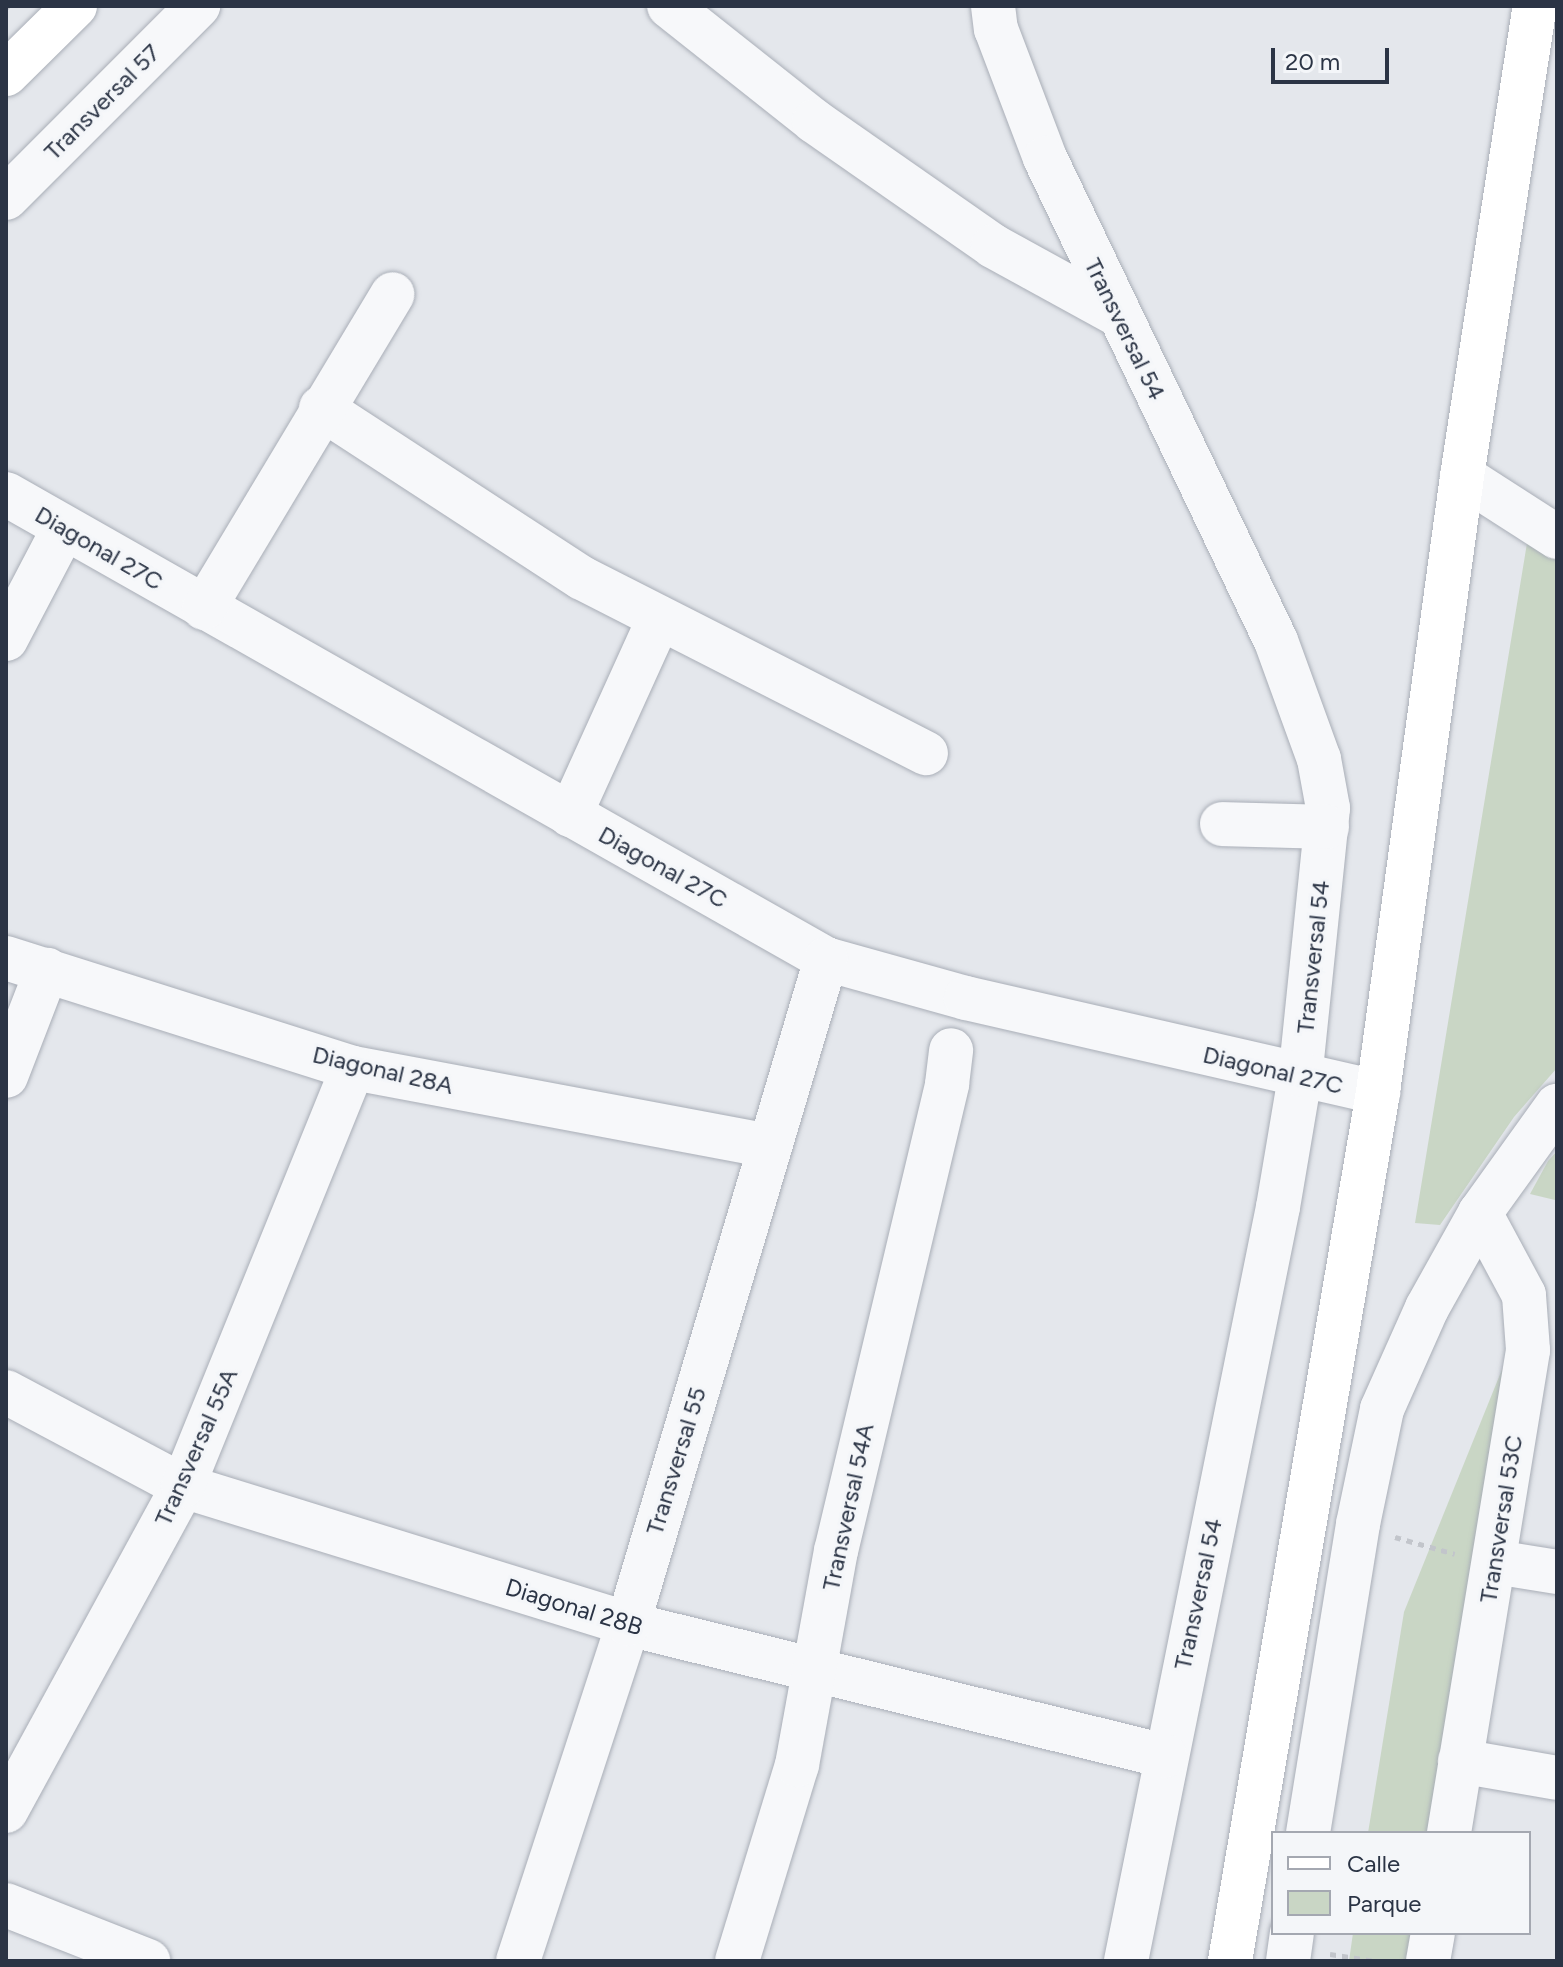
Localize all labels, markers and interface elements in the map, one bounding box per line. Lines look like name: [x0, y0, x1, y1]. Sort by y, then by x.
scale bar: [1275, 32, 1393, 82]
street label: Transversal 57: [38, 38, 166, 166]
text: 20 m: [1285, 47, 1340, 76]
street label: Transversal 54: [1078, 254, 1172, 404]
street label: Diagonal 27C: [30, 500, 168, 596]
street label: Diagonal 27C: [594, 820, 732, 914]
street label: Transversal 54: [1291, 879, 1335, 1035]
street label: Diagonal 28A: [310, 1040, 456, 1100]
street label: Diagonal 27C: [1200, 1040, 1346, 1100]
street label: Transversal 55A: [148, 1364, 244, 1530]
street label: Transversal 55: [640, 1384, 712, 1538]
street label: Transversal 54A: [816, 1421, 880, 1593]
street label: Transversal 53C: [1474, 1433, 1528, 1605]
street label: Transversal 54: [1168, 1516, 1228, 1672]
street label: Diagonal 28B: [502, 1572, 646, 1642]
legend: [1271, 1831, 1531, 1935]
text: Calle: [1347, 1849, 1400, 1878]
text: Parque: [1347, 1889, 1421, 1918]

